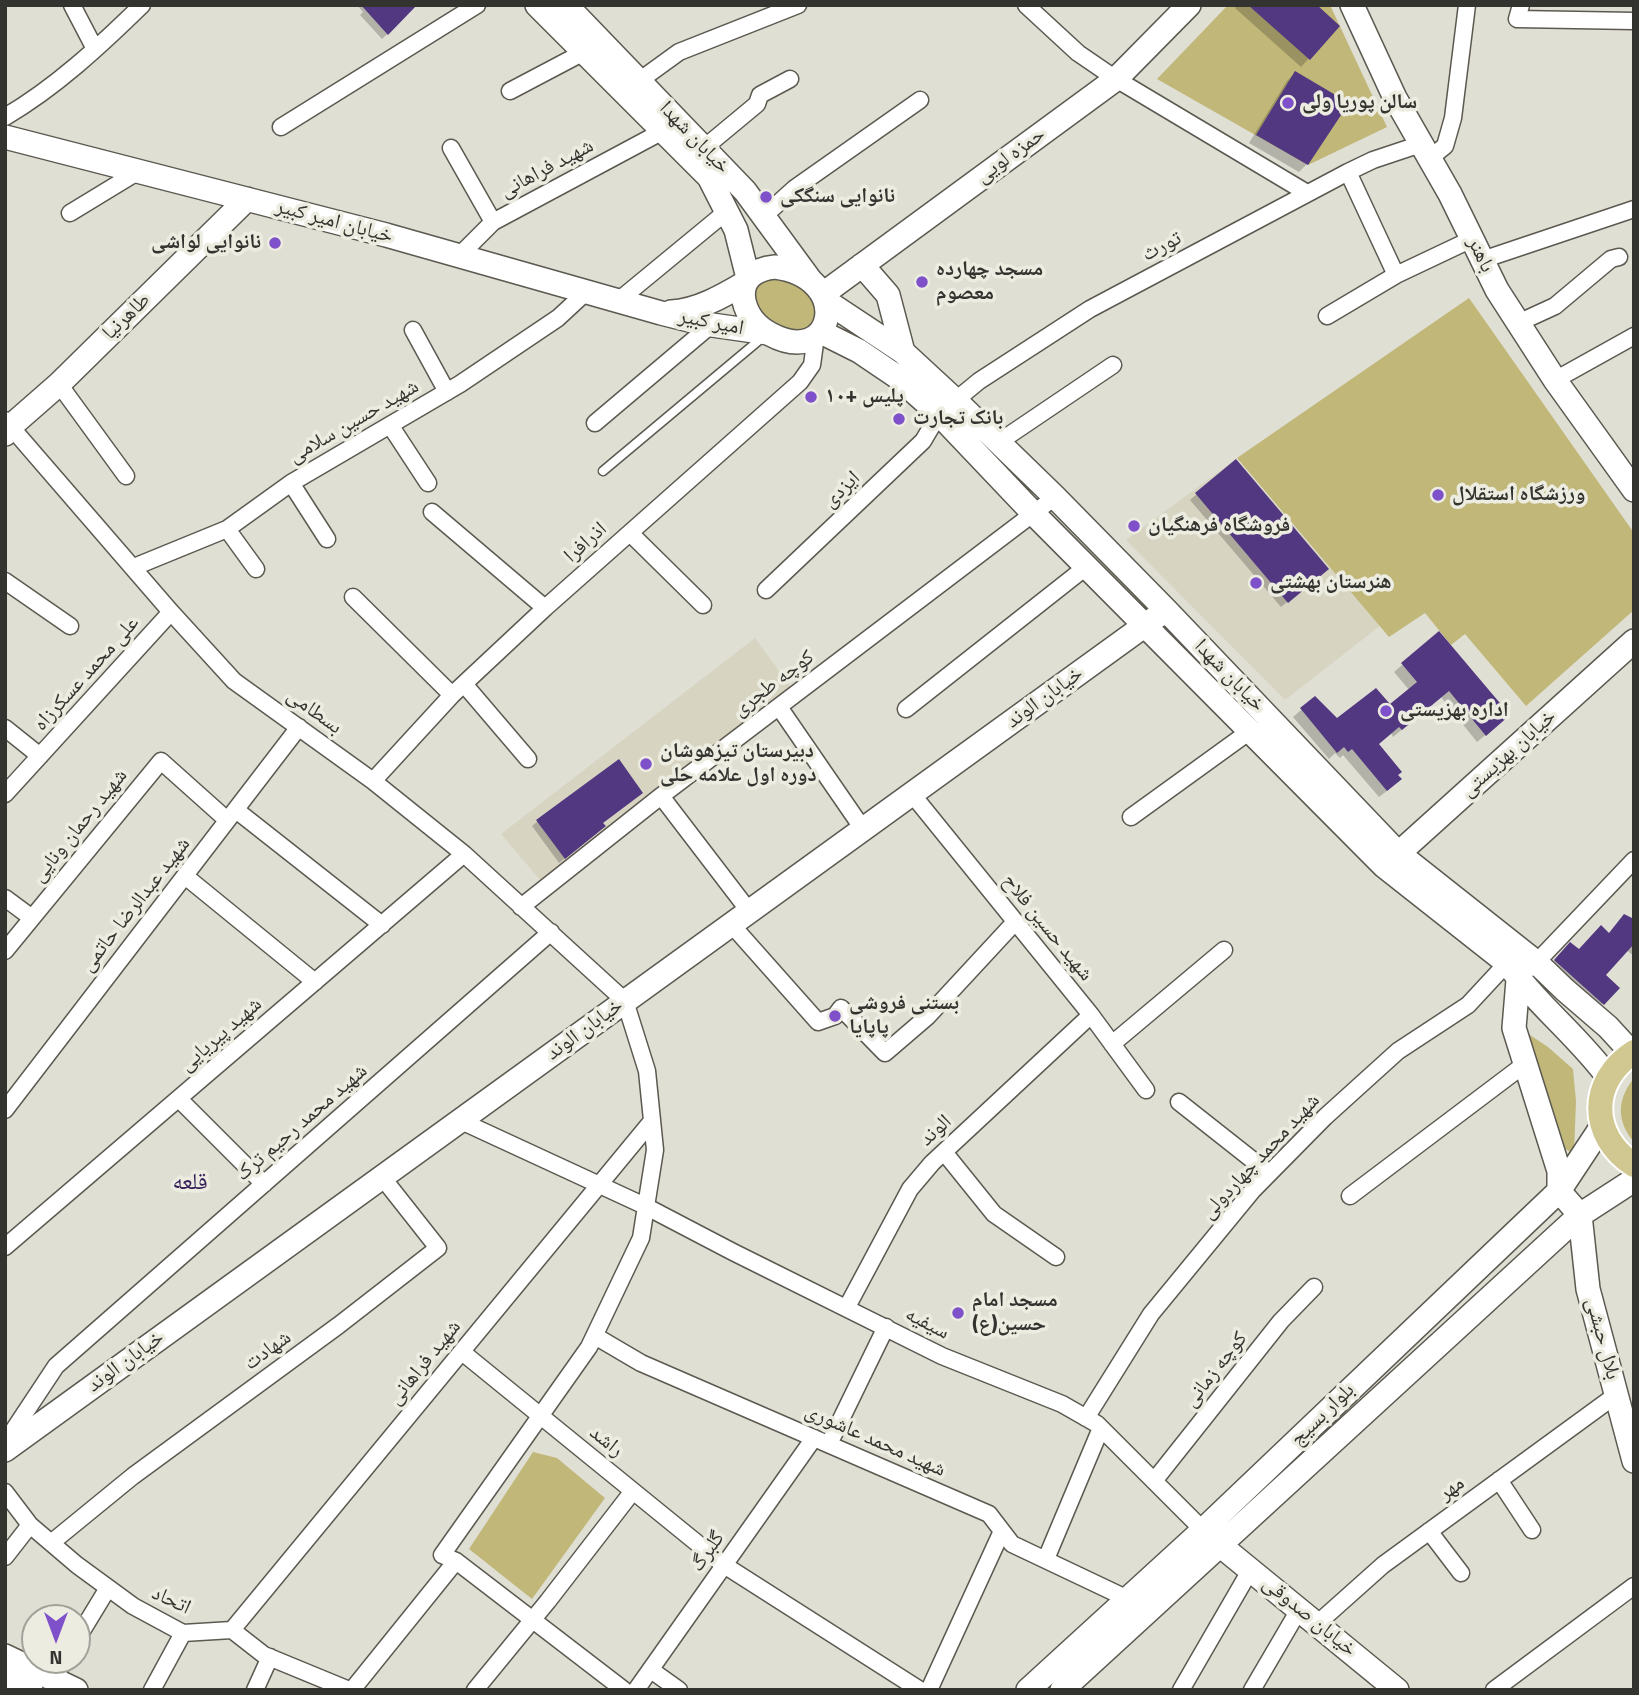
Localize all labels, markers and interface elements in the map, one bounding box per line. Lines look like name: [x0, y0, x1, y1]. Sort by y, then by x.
place label: سالن پوریا ولی: [1302, 90, 1417, 116]
marker: سالن پوریا ولی: [1280, 95, 1296, 111]
street label: خیابان شهدا: [653, 97, 735, 179]
street label: حمزه لویی: [971, 122, 1051, 190]
street label: شهید فراهانی: [496, 134, 598, 204]
place label: نانوایی سنگکی: [780, 184, 895, 210]
marker: نانوایی سنگکی: [758, 189, 774, 205]
street label: خیابان امیر کبیر: [273, 194, 395, 250]
street label: تورث: [1138, 226, 1186, 268]
place label: نانوایی لواشی: [151, 230, 261, 256]
street label: باهنر: [1461, 233, 1499, 277]
marker: نانوایی لواشی: [267, 235, 283, 251]
place label: مسجد چهارده معصوم: [936, 257, 1043, 307]
marker: مسجد چهارده معصوم: [914, 274, 930, 290]
street label: طاهرنیا: [98, 288, 156, 346]
street label: امیر کبیر: [676, 304, 746, 342]
street label: شهید حسین سلامی: [284, 375, 424, 469]
place label: پلیس +۱۰: [825, 384, 904, 410]
marker: پلیس +۱۰: [803, 389, 819, 405]
place label: بانک تجارت: [913, 406, 1003, 432]
marker: بانک تجارت: [891, 411, 907, 427]
street label: ایزدی: [818, 466, 866, 514]
place label: ورزشگاه استقلال: [1452, 482, 1585, 508]
marker: ورزشگاه استقلال: [1430, 487, 1446, 503]
place label: فروشگاه فرهنگیان: [1148, 513, 1290, 539]
street label: اذرافرا: [559, 517, 613, 569]
marker: فروشگاه فرهنگیان: [1126, 518, 1142, 534]
place label: هنرستان بهشتی: [1270, 570, 1392, 596]
marker: هنرستان بهشتی: [1248, 575, 1264, 591]
street label: علی محمد عسکرزاه: [29, 611, 145, 737]
street label: خیابان شهدا: [1188, 635, 1270, 717]
street label: کوچه طجری: [728, 645, 820, 723]
street label: خیابان الوند: [1001, 662, 1089, 734]
street label: بسطامی: [281, 684, 347, 740]
place label: اداره بهزیستی: [1400, 698, 1509, 724]
marker: اداره بهزیستی: [1378, 703, 1394, 719]
street label: خیابان بهزیستی: [1456, 705, 1562, 803]
place label: دبیرستان تیزهوشان دوره اول علامه حلی: [660, 739, 817, 789]
marker: دبیرستان تیزهوشان دوره اول علامه حلی: [638, 756, 654, 772]
street label: شهید رحمان ونایی: [27, 764, 133, 888]
street label: شهید عبدالرضا حاتمی: [76, 833, 196, 977]
street label: شهید حسین فلاح: [996, 869, 1098, 987]
place label: بستنی فروشی پاپایا: [849, 991, 959, 1041]
street label: شهید پیریایی: [174, 992, 268, 1078]
street label: خیابان الوند: [541, 994, 629, 1066]
marker: بستنی فروشی پاپایا: [827, 1008, 843, 1024]
street label: شهید محمد رحیم ترک: [231, 1059, 373, 1187]
street label: شهید محمد چهاردولی: [1196, 1089, 1326, 1225]
street label: الوند: [915, 1110, 957, 1152]
district label: قلعه: [172, 1169, 208, 1197]
place label: مسجد امام حسین(ع): [972, 1288, 1058, 1338]
street label: بلال حبشی: [1579, 1295, 1625, 1383]
street label: سیفیه: [901, 1302, 953, 1346]
marker: مسجد امام حسین(ع): [950, 1305, 966, 1321]
street label: شهید فراهانی: [383, 1315, 467, 1411]
street label: خیابان الوند: [82, 1326, 170, 1398]
street label: شهادت: [240, 1326, 296, 1376]
street label: کوچه زمانی: [1179, 1327, 1253, 1413]
street label: بلوار بسیج: [1286, 1378, 1360, 1452]
street label: شهید محمد عاشوری: [801, 1399, 949, 1483]
street label: راشد: [584, 1421, 628, 1463]
street label: مهر: [1434, 1471, 1470, 1507]
street label: گلبرگ: [685, 1527, 731, 1577]
street label: خیابان صدوقی: [1257, 1571, 1361, 1663]
street label: اتحاد: [147, 1581, 195, 1621]
north arrow: [21, 1604, 91, 1674]
text: N: [49, 1644, 63, 1673]

